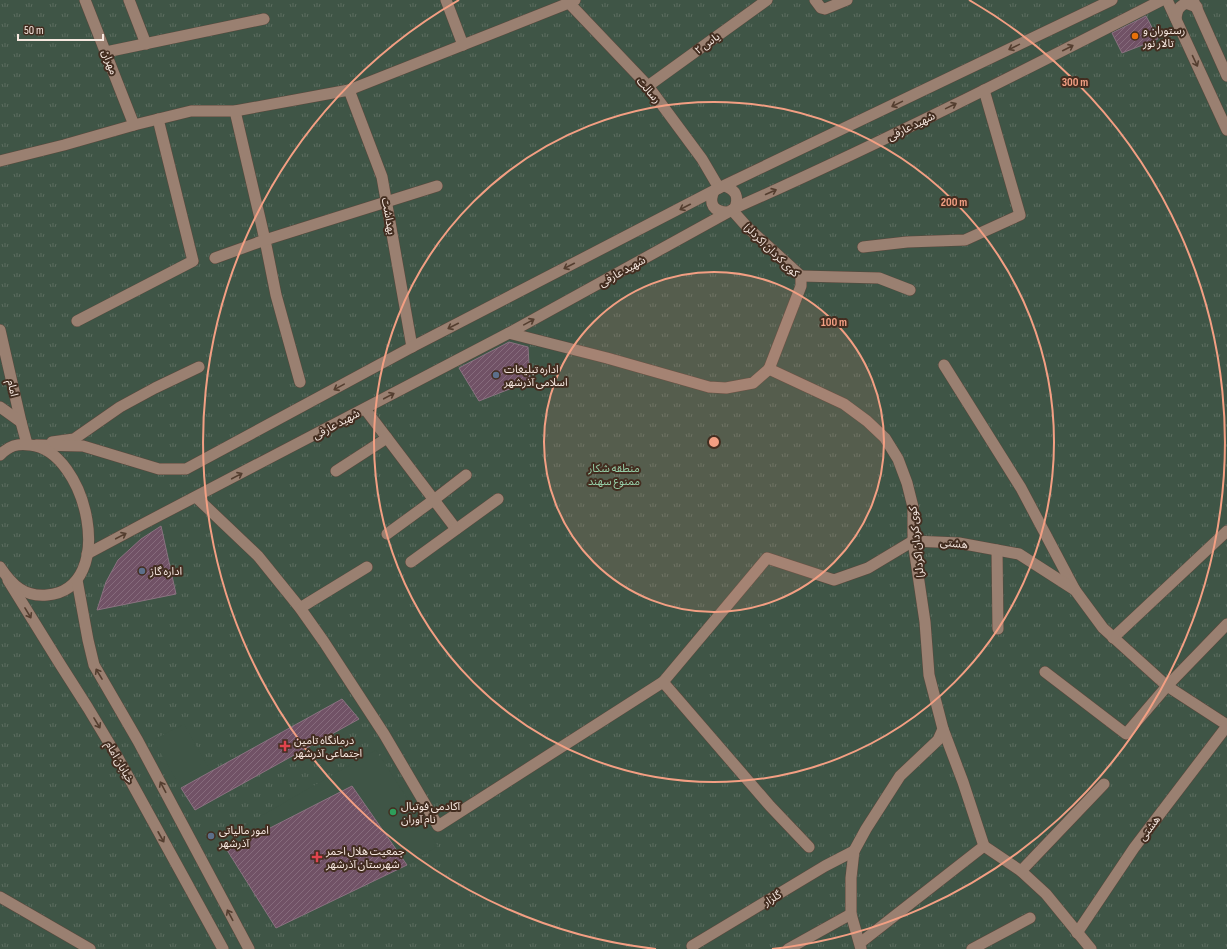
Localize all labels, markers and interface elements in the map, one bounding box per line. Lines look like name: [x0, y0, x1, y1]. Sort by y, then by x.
scale bar: [18, 16, 103, 42]
text: 50 m: [24, 23, 44, 38]
place label: رستوران و تالار نور: [1142, 24, 1185, 50]
street label: یاس ۲: [692, 30, 722, 57]
marker: رستوران و تالار نور: [1130, 31, 1140, 41]
one-way arrow: [1008, 44, 1020, 51]
one-way arrow: [1061, 44, 1073, 51]
street label: مهران: [99, 48, 120, 77]
one-way arrow: [1192, 54, 1199, 66]
street label: رسالت: [634, 75, 664, 106]
text: 300 m: [1062, 75, 1088, 90]
one-way arrow: [891, 101, 903, 108]
one-way arrow: [945, 102, 957, 109]
street label: شهید عارفی: [885, 109, 938, 144]
one-way arrow: [764, 188, 776, 195]
text: 200 m: [941, 195, 967, 210]
street label: بهداشت: [379, 196, 398, 236]
one-way arrow: [679, 203, 691, 211]
street label: کوی کردان (کردلر): [741, 221, 802, 280]
street label: شهید عارفی: [597, 253, 648, 290]
one-way arrow: [563, 263, 575, 270]
text: 100 m: [821, 315, 847, 330]
one-way arrow: [523, 318, 535, 326]
one-way arrow: [447, 322, 459, 330]
place label: اداره تبلیغات اسلامی آذرشهر: [503, 363, 568, 389]
marker: اداره تبلیغات اسلامی آذرشهر: [491, 370, 501, 380]
street label: امام: [3, 378, 21, 398]
one-way arrow: [333, 384, 345, 391]
one-way arrow: [383, 392, 395, 399]
street label: شهید عارفی: [311, 406, 362, 442]
centre of rings: [707, 435, 721, 449]
park label: منطقه شکار ممنوع سهند: [587, 462, 640, 489]
one-way arrow: [231, 472, 243, 479]
street label: کوی کردان (کردلر): [906, 505, 927, 578]
one-way arrow: [115, 532, 127, 539]
street label: هشتی: [939, 536, 968, 551]
place label: اداره گاز: [149, 565, 182, 578]
marker: اداره گاز: [137, 566, 147, 576]
one-way arrow: [25, 607, 33, 619]
one-way arrow: [95, 668, 103, 680]
one-way arrow: [94, 717, 102, 729]
place label: درمانگاه تامین اجتماعی آذرشهر: [293, 734, 362, 760]
street label: خیابان امام: [102, 739, 137, 786]
marker: درمانگاه تامین اجتماعی آذرشهر: [279, 740, 291, 752]
one-way arrow: [159, 781, 166, 793]
place label: آکادمی فوتبال نام آوران: [401, 800, 461, 827]
marker: آکادمی فوتبال نام آوران: [388, 807, 398, 817]
street label: هشتی: [1136, 813, 1163, 843]
place label: امور مالیاتی آذرشهر: [218, 824, 269, 850]
one-way arrow: [158, 830, 165, 842]
marker: امور مالیاتی آذرشهر: [206, 831, 216, 841]
place label: جمعیت هلال احمر شهرستان آذرشهر: [325, 845, 405, 871]
marker: جمعیت هلال احمر شهرستان آذرشهر: [311, 851, 323, 863]
street label: گلزار: [760, 888, 784, 909]
one-way arrow: [226, 909, 234, 921]

